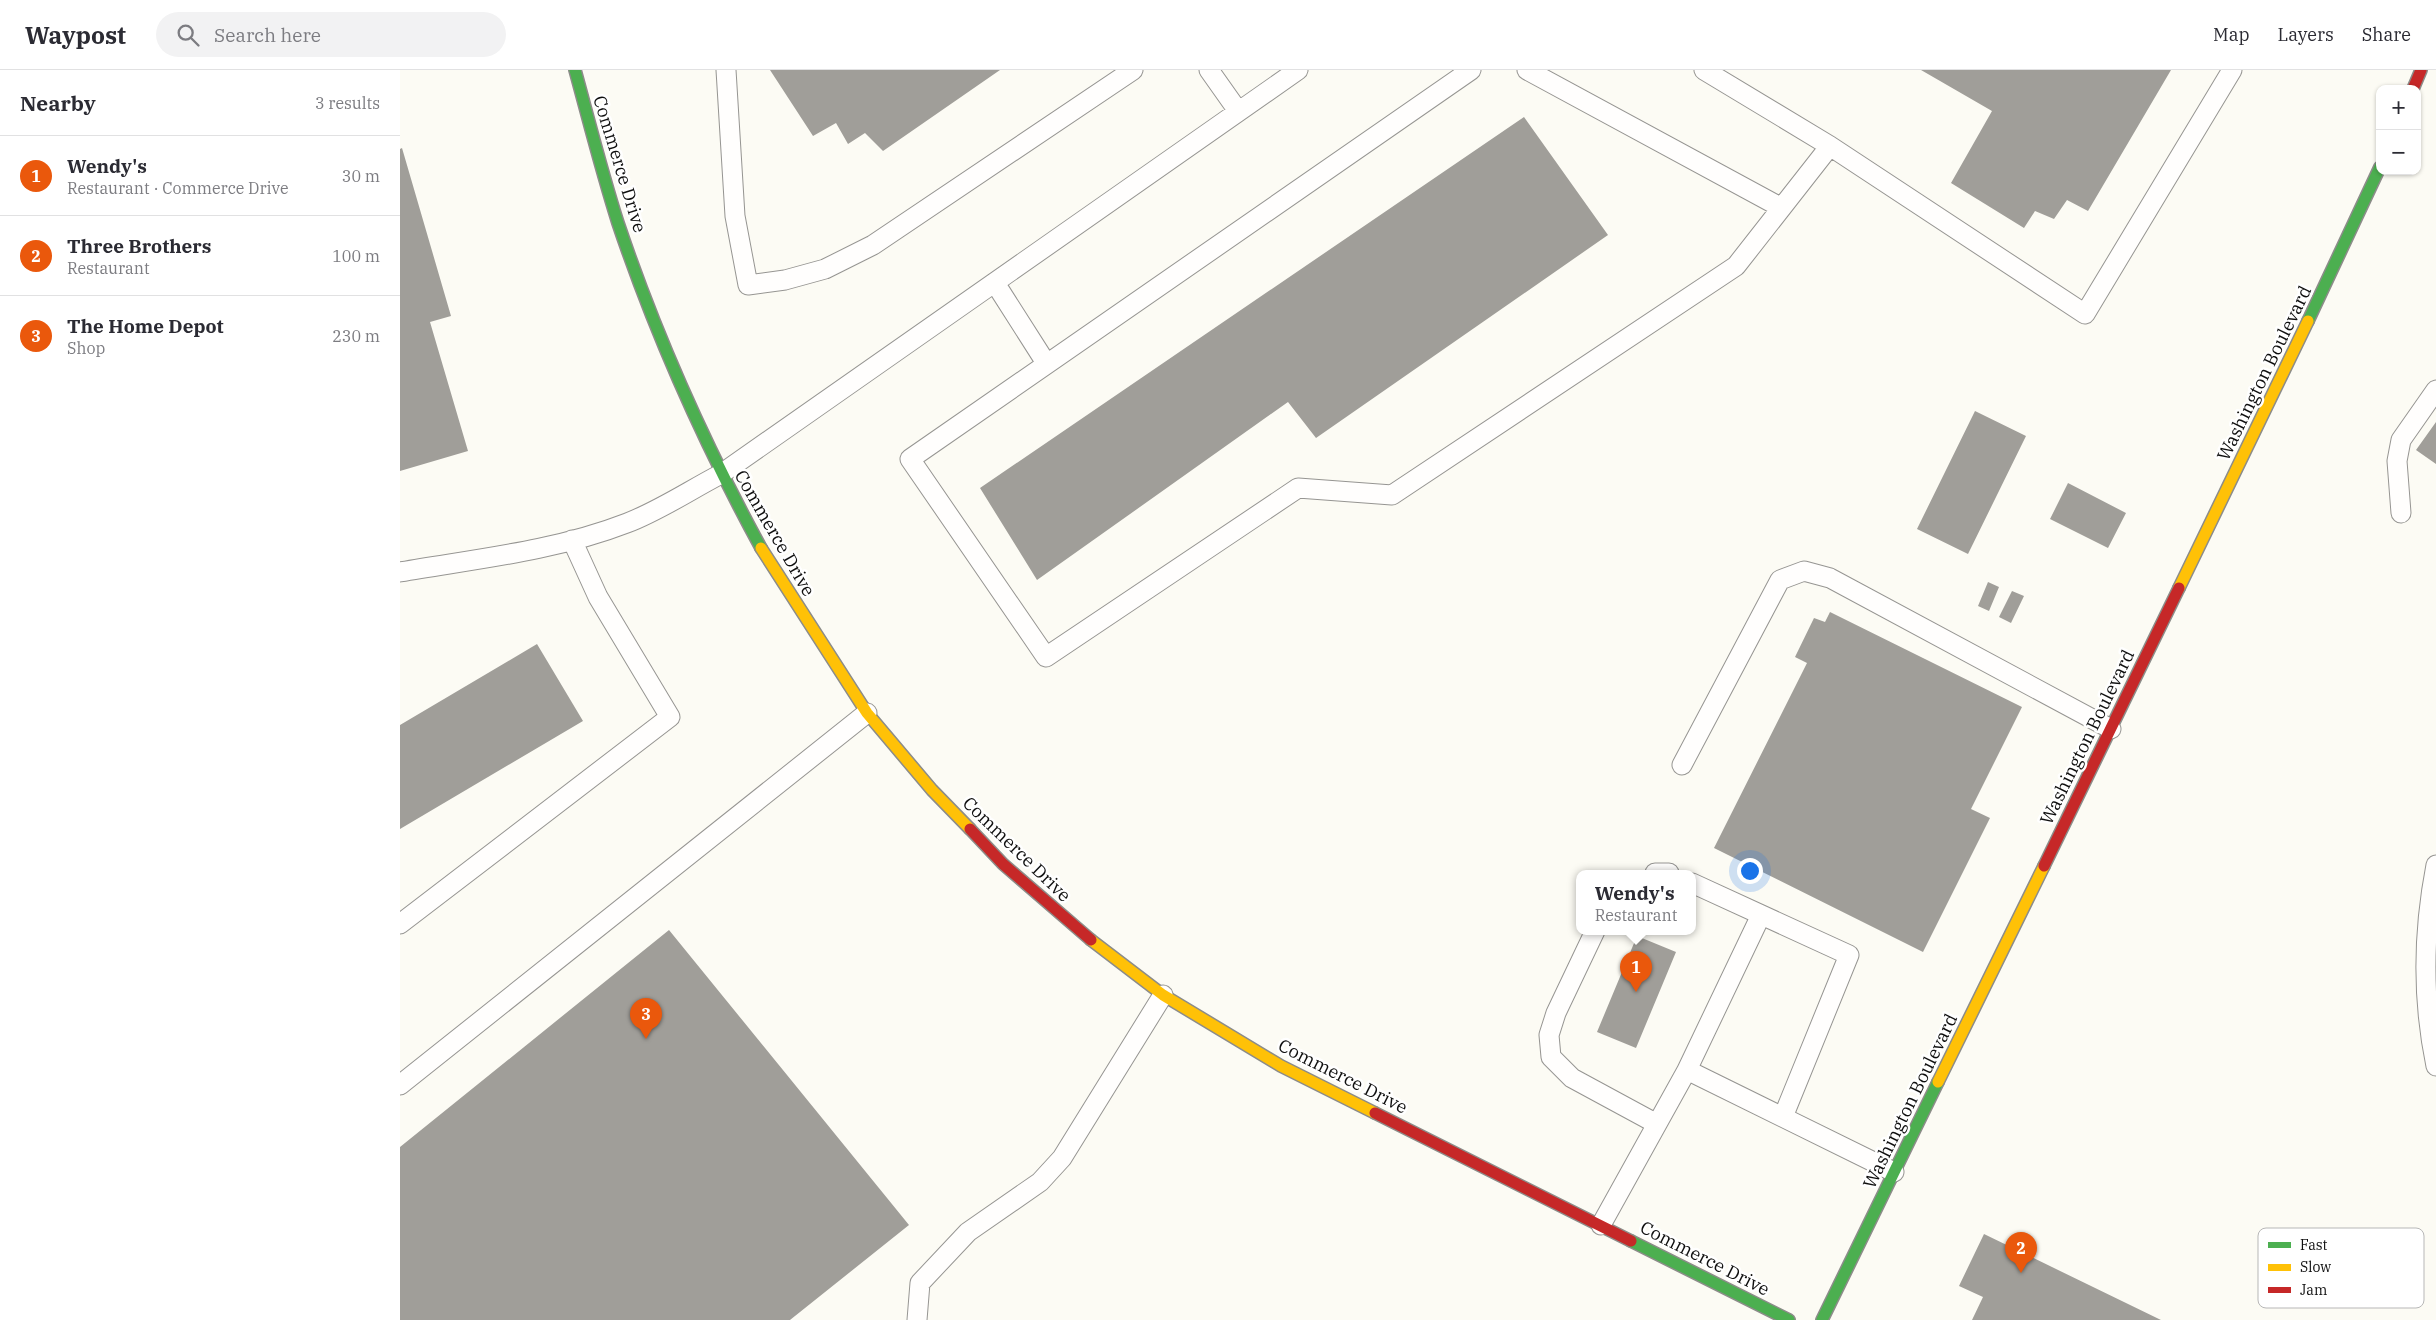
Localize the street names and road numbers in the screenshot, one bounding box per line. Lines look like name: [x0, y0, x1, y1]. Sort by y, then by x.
street label: Commerce Drive: [588, 93, 652, 235]
street label: Washington Boulevard: [2212, 282, 2316, 464]
street label: Commerce Drive: [730, 466, 820, 600]
street label: Washington Boulevard: [2035, 646, 2139, 828]
street label: Commerce Drive: [958, 791, 1076, 907]
street label: Washington Boulevard: [1858, 1010, 1962, 1192]
street label: Commerce Drive: [1275, 1034, 1411, 1118]
street label: Commerce Drive: [1637, 1216, 1773, 1300]

